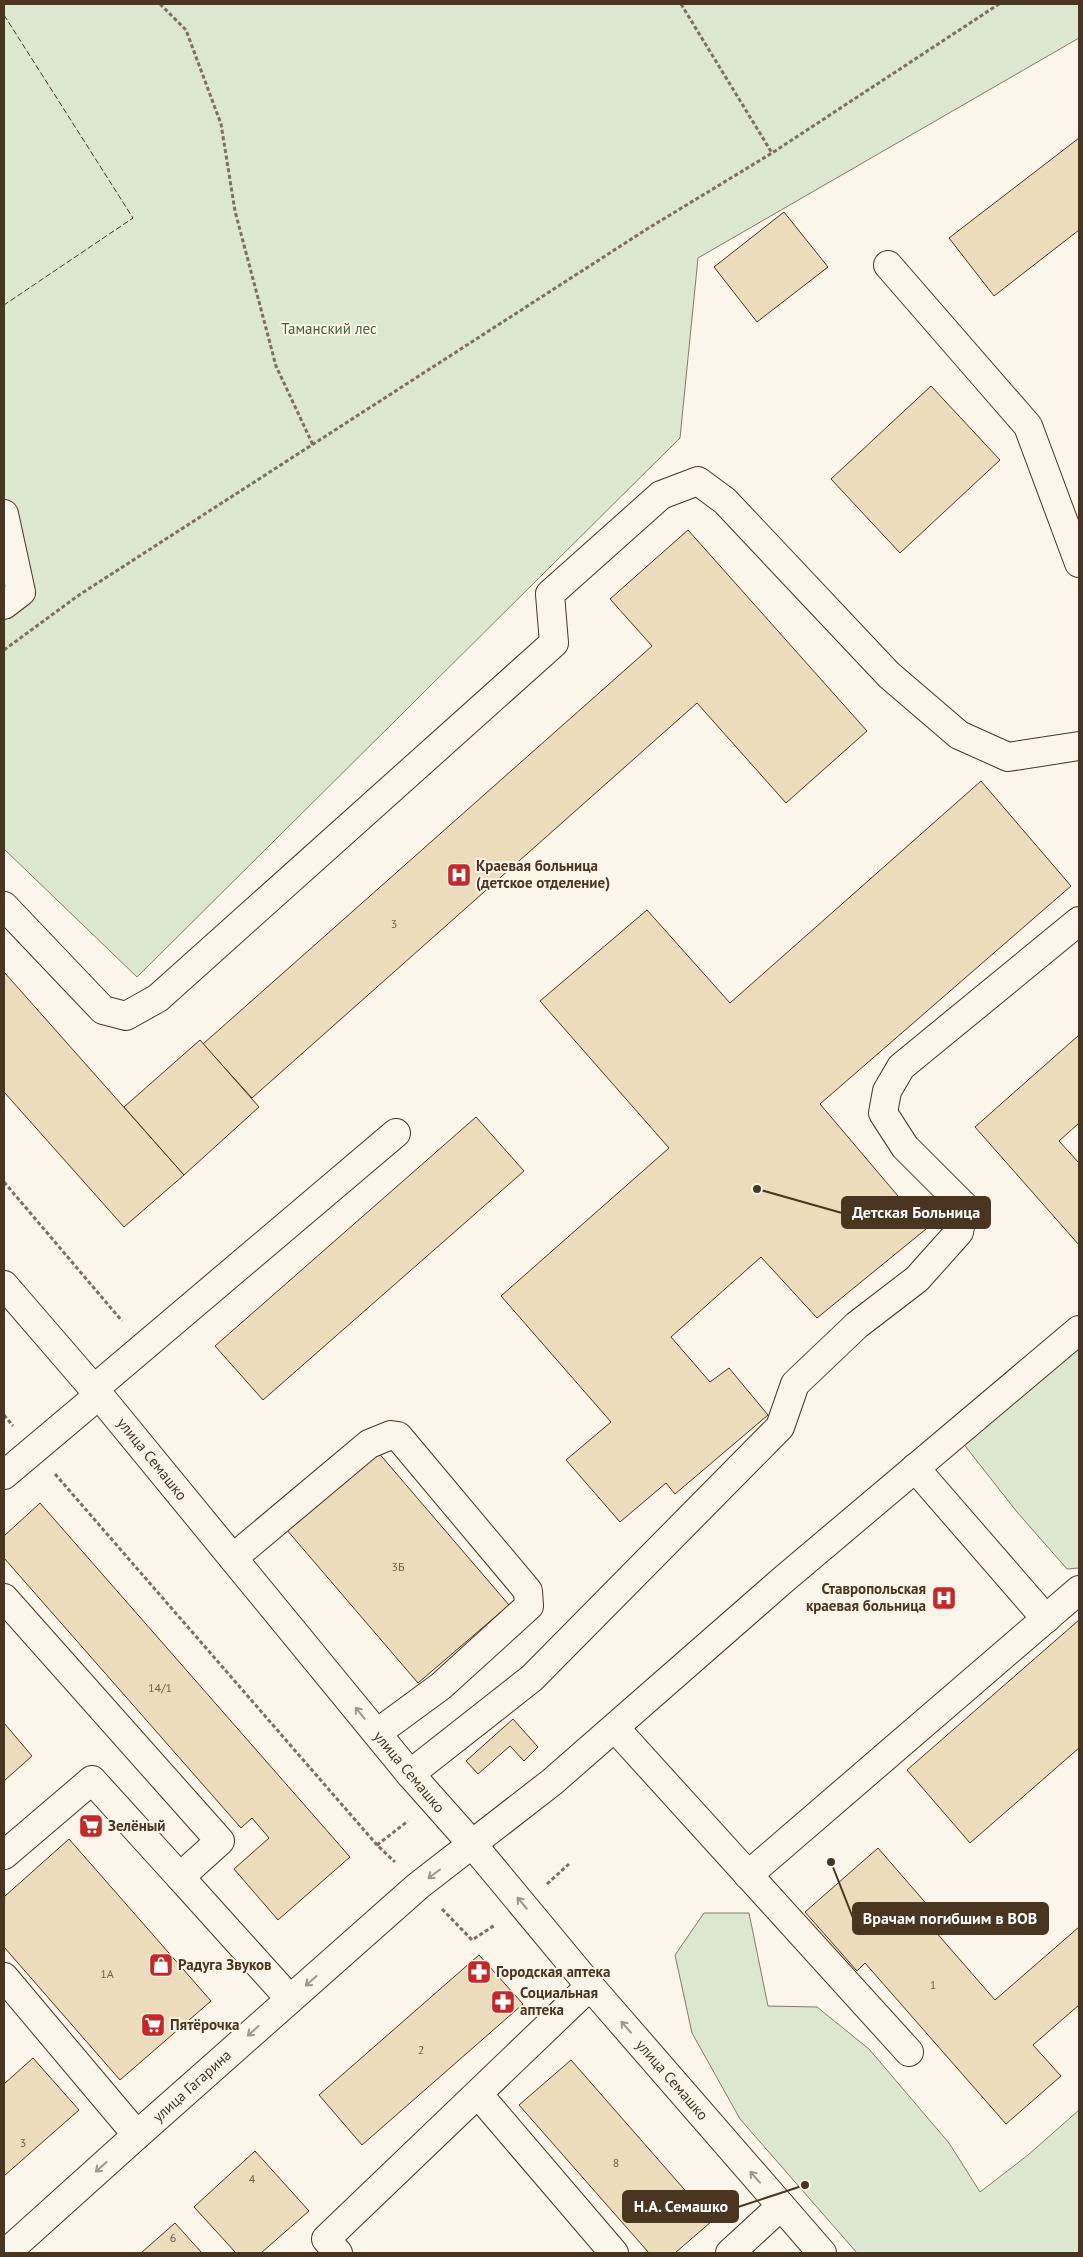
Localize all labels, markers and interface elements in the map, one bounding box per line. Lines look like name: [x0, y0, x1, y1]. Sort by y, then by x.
park label: Таманский лес: [281, 319, 377, 338]
place label: Краевая больница (детское отделение): [476, 856, 610, 892]
hospital icon: Краевая больница (детское отделение): [446, 862, 472, 888]
house number: 3: [391, 916, 397, 931]
callout: Детская Больница: [842, 1197, 990, 1228]
text: Детская Больница: [852, 1202, 980, 1222]
street label: улица Семашко: [113, 1413, 192, 1504]
house number: 3Б: [391, 1559, 405, 1574]
place label: Ставропольская краевая больница: [806, 1579, 926, 1615]
hospital icon: Ставропольская краевая больница: [931, 1585, 957, 1611]
house number: 14/1: [148, 1680, 172, 1695]
one-way arrow: [354, 1706, 365, 1719]
street label: улица Семашко: [370, 1727, 449, 1816]
supermarket icon: Зелёный: [78, 1813, 104, 1839]
place label: Зелёный: [108, 1816, 165, 1835]
one-way arrow: [428, 1869, 441, 1880]
one-way arrow: [516, 1897, 527, 1910]
callout: Врачам погибшим в ВОВ: [853, 1903, 1048, 1934]
text: Врачам погибшим в ВОВ: [863, 1908, 1037, 1928]
shop icon: Радуга Звуков: [148, 1952, 174, 1978]
place label: Радуга Звуков: [178, 1955, 272, 1974]
pharmacy icon: Городская аптека: [466, 1959, 492, 1985]
place label: Городская аптека: [496, 1962, 610, 1981]
house number: 1А: [100, 1966, 114, 1981]
one-way arrow: [304, 1975, 317, 1986]
house number: 1: [930, 1977, 936, 1992]
place label: Социальная аптека: [520, 1983, 598, 2019]
pharmacy icon: Социальная аптека: [490, 1989, 516, 2015]
supermarket icon: Пятёрочка: [140, 2012, 166, 2038]
place label: Пятёрочка: [170, 2015, 239, 2034]
one-way arrow: [620, 2021, 632, 2034]
one-way arrow: [247, 2026, 260, 2037]
street label: улица Семашко: [632, 2035, 713, 2124]
house number: 2: [418, 2042, 424, 2057]
street label: улица Гагарина: [148, 2045, 235, 2126]
house number: 3: [20, 2135, 26, 2150]
house number: 8: [613, 2155, 619, 2170]
one-way arrow: [94, 2162, 107, 2173]
one-way arrow: [750, 2170, 761, 2183]
house number: 4: [249, 2171, 256, 2186]
callout: Н.А. Семашко: [623, 2191, 738, 2222]
text: Н.А. Семашко: [634, 2196, 729, 2216]
house number: 6: [170, 2230, 176, 2245]

